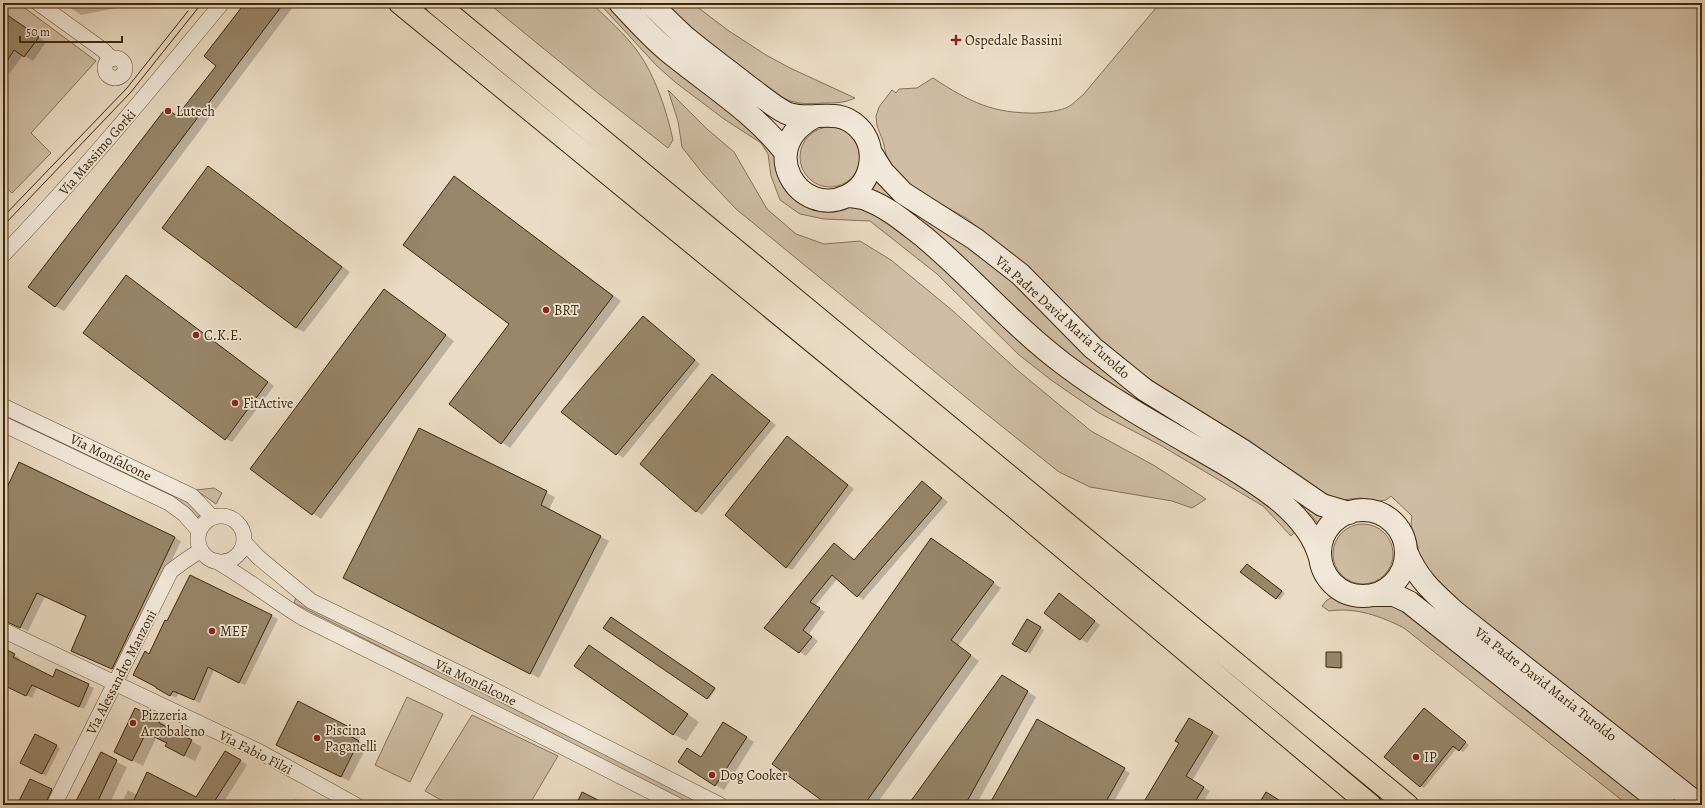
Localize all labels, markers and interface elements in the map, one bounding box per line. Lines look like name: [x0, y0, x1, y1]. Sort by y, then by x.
scale bar: [20, 18, 122, 44]
text: 50 m: [26, 24, 50, 40]
place label: Ospedale Bassini: [965, 31, 1062, 50]
marker: Ospedale Bassini: [950, 34, 962, 46]
place label: Lutech: [176, 102, 215, 121]
street label: Via Massimo Gorki: [54, 105, 140, 200]
marker: Lutech: [163, 106, 173, 116]
street label: Via Padre David Maria Turoldo: [990, 251, 1134, 383]
place label: BRT: [554, 301, 579, 320]
marker: BRT: [541, 305, 551, 315]
place label: C.K.E.: [204, 326, 243, 345]
marker: C.K.E.: [191, 330, 201, 340]
place label: FitActive: [243, 394, 293, 413]
marker: FitActive: [230, 398, 240, 408]
street label: Via Monfalcone: [66, 429, 155, 485]
street label: Via Alessandro Manzoni: [81, 607, 161, 739]
place label: MEF: [220, 622, 247, 641]
street label: Via Padre David Maria Turoldo: [1470, 622, 1621, 746]
marker: MEF: [207, 626, 217, 636]
street label: Via Monfalcone: [431, 654, 520, 710]
place label: Pizzeria Arcobaleno: [140, 706, 205, 741]
marker: Pizzeria Arcobaleno: [128, 718, 138, 728]
place label: Piscina Paganelli: [325, 721, 377, 756]
street label: Via Fabio Filzi: [215, 725, 296, 779]
marker: Piscina Paganelli: [312, 733, 322, 743]
place label: IP: [1424, 748, 1437, 767]
marker: IP: [1411, 752, 1421, 762]
place label: Dog Cooker: [720, 766, 788, 785]
marker: Dog Cooker: [707, 770, 717, 780]

